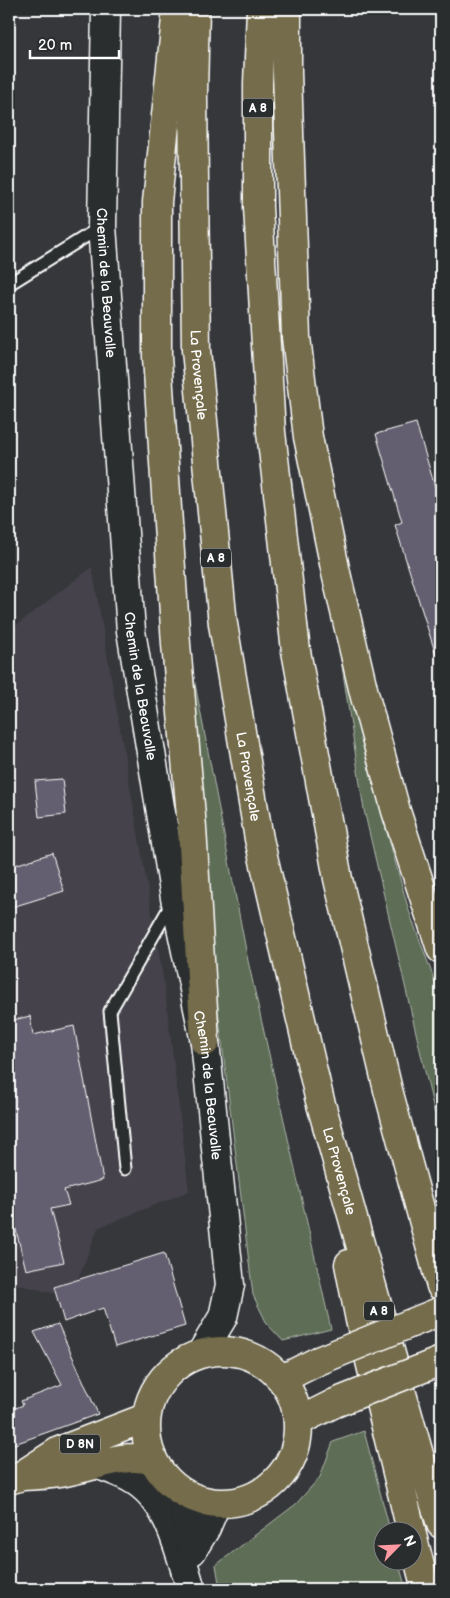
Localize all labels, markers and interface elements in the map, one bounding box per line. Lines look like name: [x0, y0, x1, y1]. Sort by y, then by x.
scale bar: [30, 28, 119, 60]
text: 20 m: [38, 36, 72, 55]
road number: A 8: [243, 99, 273, 118]
street label: Chemin de la Beauvalle: [93, 208, 119, 358]
street label: La Provençale: [187, 330, 211, 421]
road number: A 8: [201, 548, 231, 568]
street label: Chemin de la Beauvalle: [121, 611, 160, 762]
street label: La Provençale: [232, 731, 264, 823]
street label: Chemin de la Beauvalle: [190, 1009, 225, 1161]
street label: La Provençale: [319, 1125, 360, 1217]
road number: A 8: [364, 1302, 394, 1320]
road number: D 8N: [60, 1435, 100, 1454]
north arrow: [372, 1520, 422, 1570]
text: N: [400, 1533, 419, 1549]

